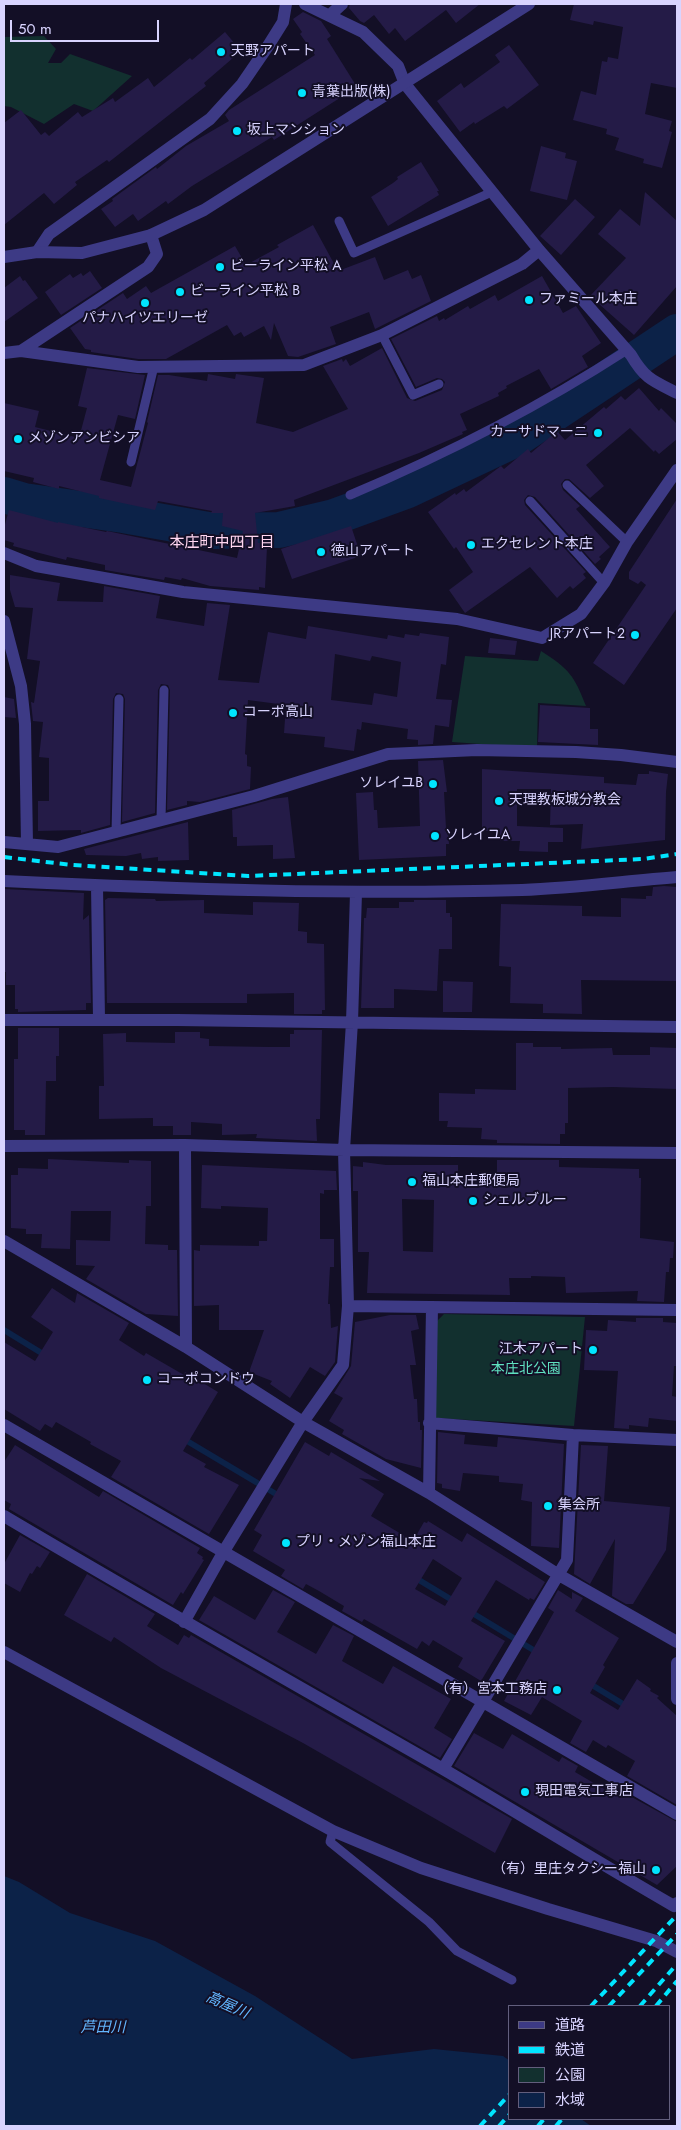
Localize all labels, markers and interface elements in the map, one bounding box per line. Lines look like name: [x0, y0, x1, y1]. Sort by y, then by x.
scale bar: [12, 10, 161, 42]
text: 50 m: [18, 18, 52, 40]
place label: 天野アパート: [231, 44, 315, 60]
marker: 天野アパート: [215, 46, 227, 58]
place label: 青葉出版(株): [312, 85, 391, 101]
marker: 青葉出版(株): [296, 87, 308, 99]
place label: 坂上マンション: [247, 123, 345, 139]
marker: 坂上マンション: [231, 125, 243, 137]
place label: ビーライン平松 A: [230, 259, 341, 275]
marker: ビーライン平松 A: [214, 261, 226, 273]
place label: ビーライン平松 B: [190, 284, 300, 300]
marker: ビーライン平松 B: [174, 286, 186, 298]
place label: ファミール本庄: [539, 292, 637, 308]
marker: ファミール本庄: [523, 294, 535, 306]
marker: パナハイツエリーゼ: [139, 297, 151, 309]
place label: パナハイツエリーゼ: [82, 311, 208, 327]
place label: カーサドマーニ: [490, 425, 588, 441]
marker: カーサドマーニ: [592, 427, 604, 439]
place label: メゾンアンビシア: [28, 431, 140, 447]
marker: メゾンアンビシア: [12, 433, 24, 445]
district label: 本庄町中四丁目: [170, 534, 274, 552]
place label: エクセレント本庄: [481, 537, 593, 553]
marker: エクセレント本庄: [465, 539, 477, 551]
place label: 徳山アパート: [331, 544, 415, 560]
marker: 徳山アパート: [315, 546, 327, 558]
place label: JRアパート2: [550, 627, 625, 643]
marker: JRアパート2: [629, 629, 641, 641]
place label: コーポ高山: [243, 705, 313, 721]
marker: コーポ高山: [227, 707, 239, 719]
place label: ソレイユB: [359, 776, 423, 792]
marker: ソレイユB: [427, 778, 439, 790]
place label: 天理教板城分教会: [509, 793, 621, 809]
marker: 天理教板城分教会: [493, 795, 505, 807]
place label: ソレイユA: [445, 828, 510, 844]
marker: ソレイユA: [429, 830, 441, 842]
place label: 福山本庄郵便局: [422, 1174, 520, 1190]
marker: 福山本庄郵便局: [406, 1176, 418, 1188]
place label: シェルブルー: [483, 1193, 567, 1209]
marker: シェルブルー: [467, 1195, 479, 1207]
place label: 江木アパート: [499, 1342, 583, 1358]
marker: 江木アパート: [587, 1344, 599, 1356]
park label: 本庄北公園: [491, 1362, 561, 1378]
place label: コーポコンドウ: [157, 1372, 255, 1388]
marker: コーポコンドウ: [141, 1374, 153, 1386]
place label: 集会所: [558, 1498, 600, 1514]
marker: 集会所: [542, 1500, 554, 1512]
place label: プリ・メゾン福山本庄: [296, 1535, 436, 1551]
marker: プリ・メゾン福山本庄: [280, 1537, 292, 1549]
place label: （有）宮本工務店: [435, 1682, 547, 1698]
marker: （有）宮本工務店: [551, 1684, 563, 1696]
place label: 現田電気工事店: [535, 1784, 633, 1800]
marker: 現田電気工事店: [519, 1786, 531, 1798]
place label: （有）里庄タクシー福山: [492, 1862, 646, 1878]
marker: （有）里庄タクシー福山: [650, 1864, 662, 1876]
water label: 高屋川: [203, 1989, 251, 2023]
legend: [508, 2005, 671, 2120]
text: 道路: [555, 2014, 585, 2036]
water label: 芦田川: [81, 2019, 125, 2037]
text: 鉄道: [555, 2039, 585, 2061]
text: 公園: [555, 2064, 585, 2086]
text: 水域: [555, 2089, 585, 2111]

